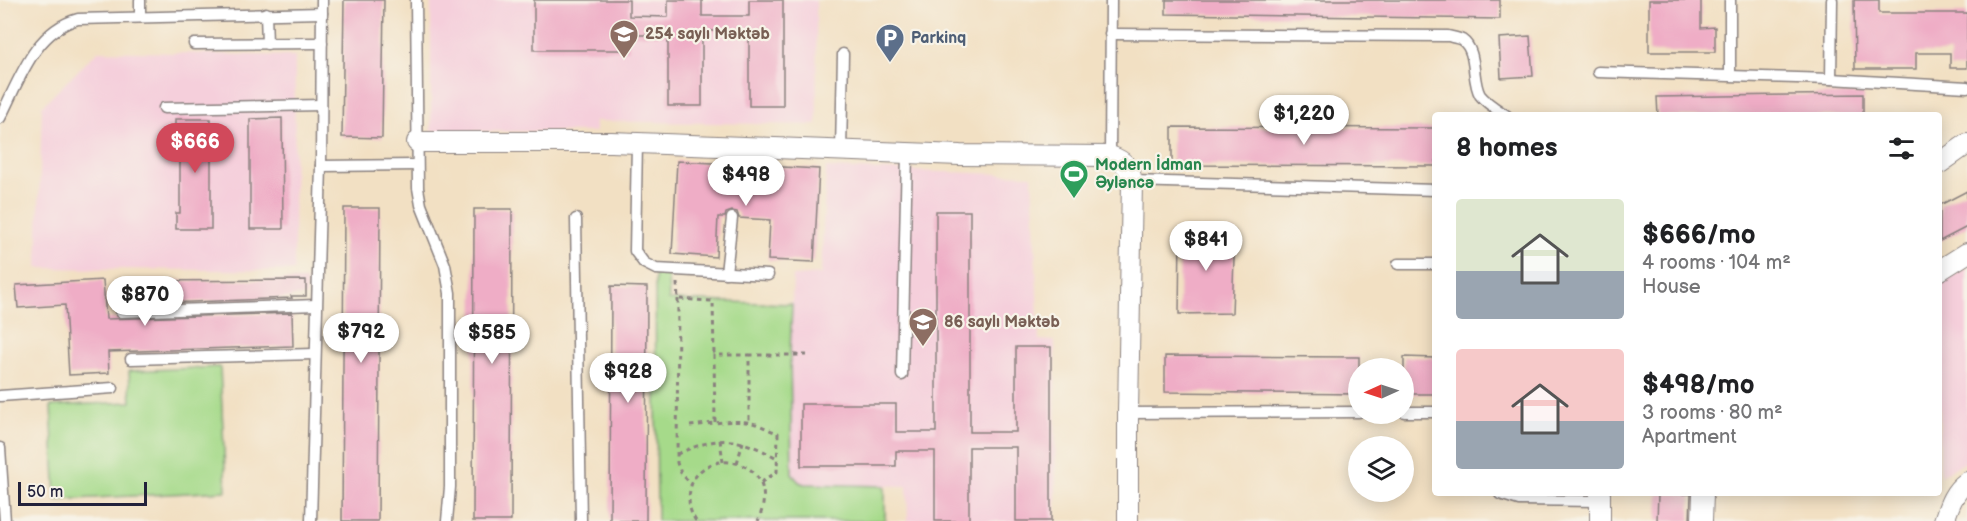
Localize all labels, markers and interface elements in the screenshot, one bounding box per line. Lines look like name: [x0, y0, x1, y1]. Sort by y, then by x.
school or university icon: 254 saylı Məktəb: [608, 18, 640, 60]
parking icon: Parkinq: [874, 22, 906, 64]
place label: 254 saylı Məktəb: [645, 25, 770, 44]
place label: Parkinq: [911, 29, 966, 48]
pin: $1,220: [1255, 95, 1353, 146]
text: $1,220: [1273, 102, 1335, 126]
pin: $666: [159, 123, 231, 174]
text: $666: [170, 130, 220, 154]
icon: filters: [1885, 132, 1918, 165]
text: 8 homes: [1456, 133, 1558, 164]
place label: Modern İdman Əyləncə: [1095, 154, 1202, 193]
pin: $498: [710, 156, 782, 207]
sports icon: Modern İdman Əyləncə: [1058, 158, 1090, 200]
text: $498: [722, 163, 770, 187]
text: $666/mo: [1642, 220, 1756, 251]
pin: $841: [1170, 221, 1242, 272]
icon: home: [1504, 223, 1576, 295]
text: $841: [1184, 228, 1229, 252]
text: 4 rooms · 104 m²: [1642, 251, 1791, 275]
text: House: [1642, 275, 1701, 299]
pin: $870: [109, 276, 181, 327]
text: $870: [121, 283, 169, 307]
school or university icon: 86 saylı Məktəb: [907, 306, 939, 348]
pin: $792: [325, 313, 397, 364]
place label: 86 saylı Məktəb: [944, 313, 1061, 332]
pin: $585: [456, 314, 528, 365]
text: $792: [337, 320, 385, 344]
text: $585: [468, 321, 516, 345]
pin: $928: [592, 353, 664, 404]
north arrow: [1348, 358, 1414, 424]
map controls: [1348, 358, 1414, 502]
text: $928: [604, 360, 652, 384]
text: $498/mo: [1642, 370, 1754, 401]
icon: home: [1504, 373, 1576, 445]
text: 3 rooms · 80 m²: [1642, 401, 1783, 425]
text: Apartment: [1642, 425, 1737, 449]
button: layers: [1348, 436, 1414, 502]
scale bar: [18, 479, 147, 506]
text: 50 m: [27, 483, 63, 502]

